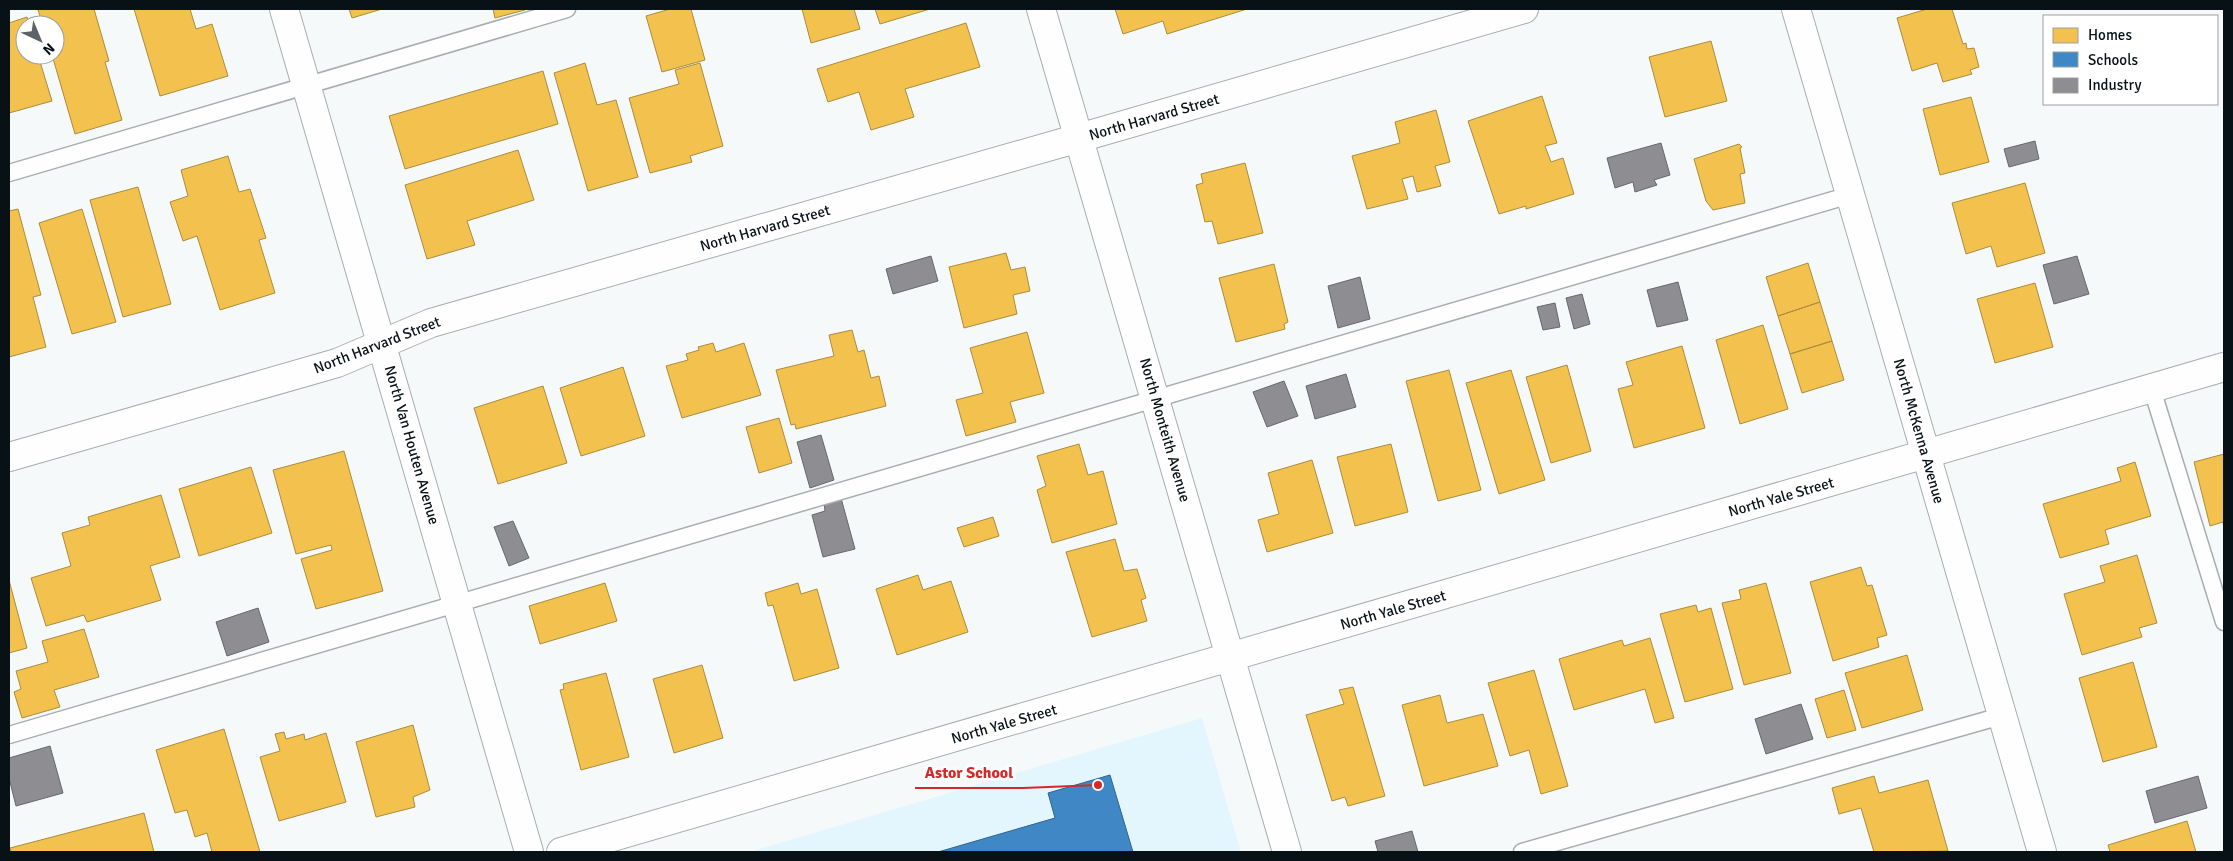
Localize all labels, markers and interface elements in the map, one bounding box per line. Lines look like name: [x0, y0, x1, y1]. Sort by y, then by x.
north arrow: [15, 15, 65, 65]
legend: [2043, 15, 2218, 105]
text: Homes: [2088, 26, 2132, 44]
text: N: [39, 39, 58, 58]
text: Schools: [2088, 51, 2139, 69]
text: Industry: [2088, 76, 2141, 94]
street label: North Harvard Street: [1087, 90, 1221, 144]
street label: North Harvard Street: [698, 201, 832, 255]
street label: North Harvard Street: [311, 313, 443, 377]
street label: North Monteith Avenue: [1136, 356, 1194, 504]
street label: North McKenna Avenue: [1890, 356, 1948, 506]
street label: North Van Houten Avenue: [381, 363, 443, 527]
street label: North Yale Street: [1726, 473, 1836, 521]
street label: North Yale Street: [1338, 586, 1448, 634]
street label: North Yale Street: [949, 700, 1059, 748]
callout: Astor School: [915, 757, 1023, 788]
text: Astor School: [925, 763, 1013, 783]

